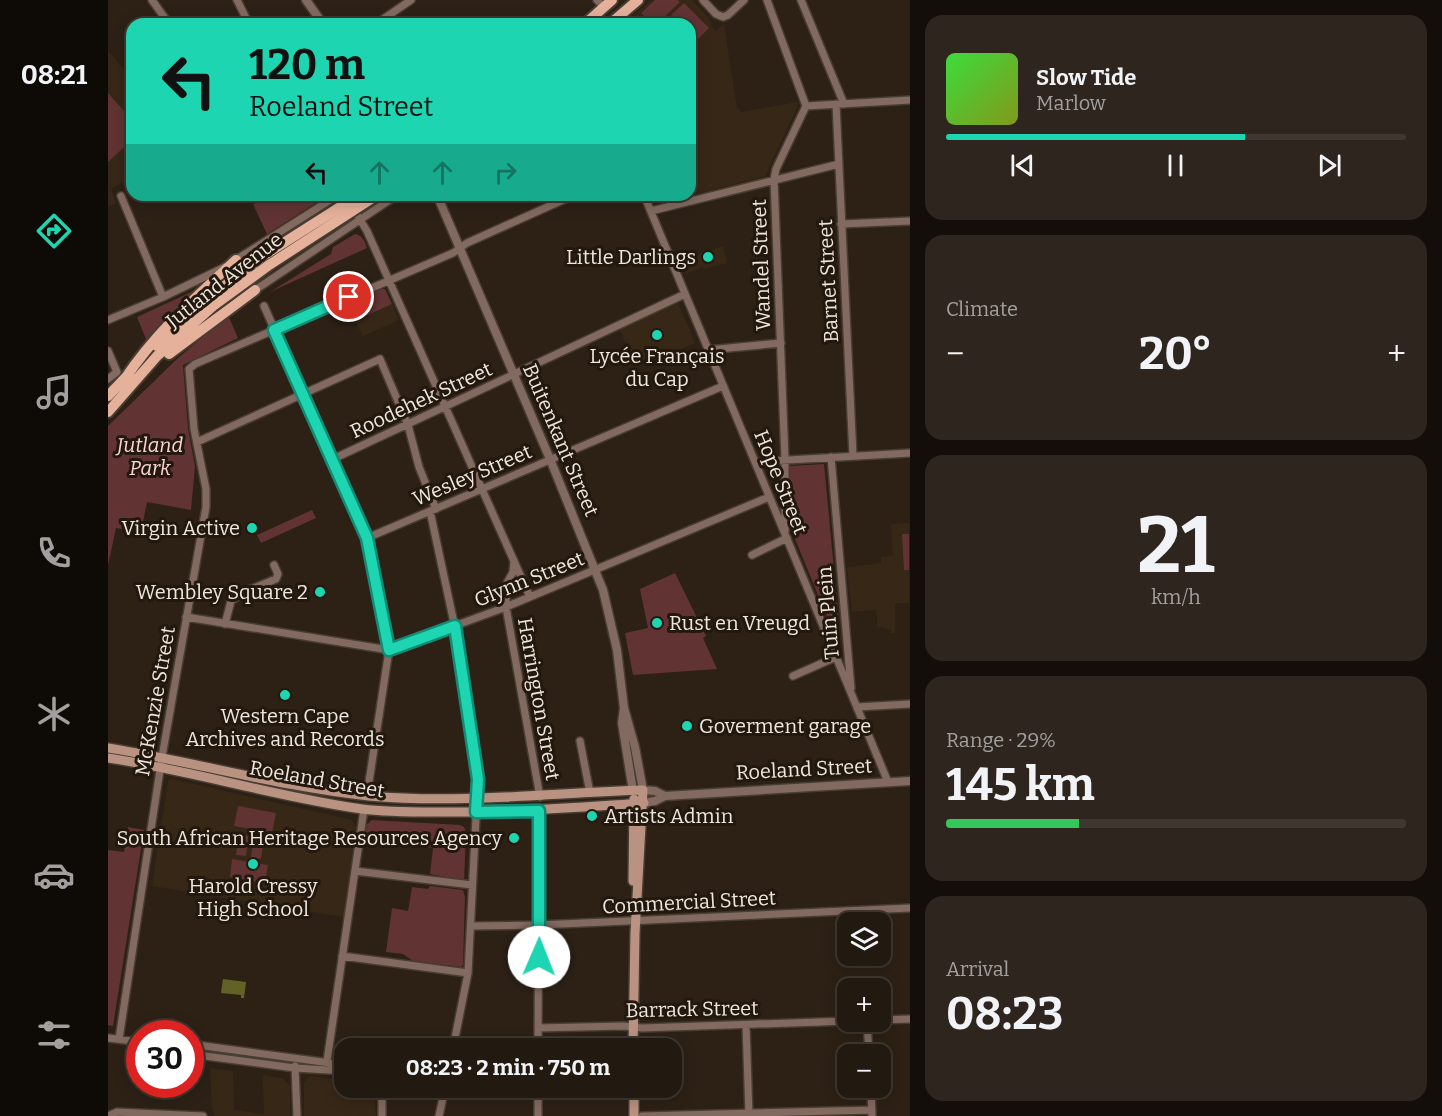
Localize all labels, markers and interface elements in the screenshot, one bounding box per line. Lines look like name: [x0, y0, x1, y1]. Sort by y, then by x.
text: 120 m: [249, 40, 365, 90]
icon: left: [150, 42, 228, 120]
text: 08:21: [21, 59, 87, 91]
text: Slow Tide: [1036, 64, 1136, 91]
text: Roeland Street: [249, 91, 433, 123]
text: Marlow: [1036, 91, 1106, 115]
icon: previous: [1006, 149, 1039, 182]
icon: pause: [1159, 149, 1192, 182]
icon: next: [1313, 149, 1346, 182]
icon: left: [300, 156, 333, 189]
icon: ahead: [363, 156, 396, 189]
icon: ahead: [426, 156, 459, 189]
icon: right: [489, 156, 522, 189]
street label: Wandel Street: [747, 199, 775, 331]
icon: directions: [33, 210, 75, 252]
street label: Barnet Street: [813, 219, 843, 343]
street label: Jutland Avenue: [160, 227, 287, 333]
place label: Little Darlings: [566, 245, 696, 269]
marker: Little Darlings: [701, 250, 715, 264]
pin: [323, 271, 374, 322]
icon: arrive: [332, 280, 365, 313]
text: Climate: [946, 297, 1018, 321]
text: 20°: [1139, 327, 1212, 381]
marker: Lycée Français du Cap: [650, 328, 664, 342]
text: −: [946, 334, 964, 374]
text: +: [1387, 334, 1406, 374]
place label: Lycée Français du Cap: [589, 344, 725, 391]
street label: Roodehek Street: [346, 357, 496, 443]
street label: Buitenkant Street: [518, 360, 604, 520]
icon: music: [33, 371, 75, 413]
street label: Hope Street: [749, 426, 813, 538]
park label: Jutland Park: [115, 433, 183, 480]
street label: Wesley Street: [409, 439, 535, 511]
text: 21: [1137, 499, 1215, 593]
place label: Virgin Active: [121, 516, 240, 540]
marker: Virgin Active: [245, 521, 259, 535]
icon: phone: [33, 532, 75, 574]
street label: Glynn Street: [471, 546, 587, 612]
street label: Tuin Plein: [812, 565, 844, 661]
place label: Wembley Square 2: [136, 580, 308, 604]
marker: Wembley Square 2: [313, 585, 327, 599]
text: km/h: [1151, 585, 1201, 609]
place label: Rust en Vreugd: [669, 611, 810, 635]
street label: Harrington Street: [513, 616, 565, 782]
marker: Rust en Vreugd: [650, 616, 664, 630]
street label: McKenzie Street: [130, 624, 180, 778]
marker: Western Cape Archives and Records: [278, 688, 292, 702]
icon: climate: [33, 693, 75, 735]
place label: Western Cape Archives and Records: [185, 704, 385, 751]
place label: Goverment garage: [699, 714, 871, 738]
marker: Goverment garage: [680, 719, 694, 733]
text: Range · 29%: [946, 728, 1056, 752]
street label: Roeland Street: [735, 753, 873, 785]
street label: Roeland Street: [248, 755, 386, 803]
text: 145 km: [946, 758, 1095, 812]
place label: Artists Admin: [604, 804, 734, 828]
marker: Artists Admin: [585, 809, 599, 823]
place label: South African Heritage Resources Agency: [116, 826, 502, 850]
marker: South African Heritage Resources Agency: [507, 831, 521, 845]
icon: car: [33, 854, 75, 896]
marker: Harold Cressy High School: [246, 857, 260, 871]
place label: Harold Cressy High School: [189, 874, 318, 921]
street label: Commercial Street: [601, 885, 777, 919]
map controls: [837, 912, 891, 1098]
button: layers: [837, 912, 891, 966]
position arrow: [507, 925, 571, 989]
text: Arrival: [946, 957, 1009, 981]
button: +: [837, 978, 891, 1032]
text: 08:23: [946, 987, 1063, 1041]
street label: Barrack Street: [625, 996, 759, 1022]
icon: filters: [33, 1014, 75, 1056]
speed limit sign: 30: [126, 1020, 204, 1098]
button: −: [837, 1044, 891, 1098]
text: 08:23 · 2 min · 750 m: [406, 1054, 610, 1081]

